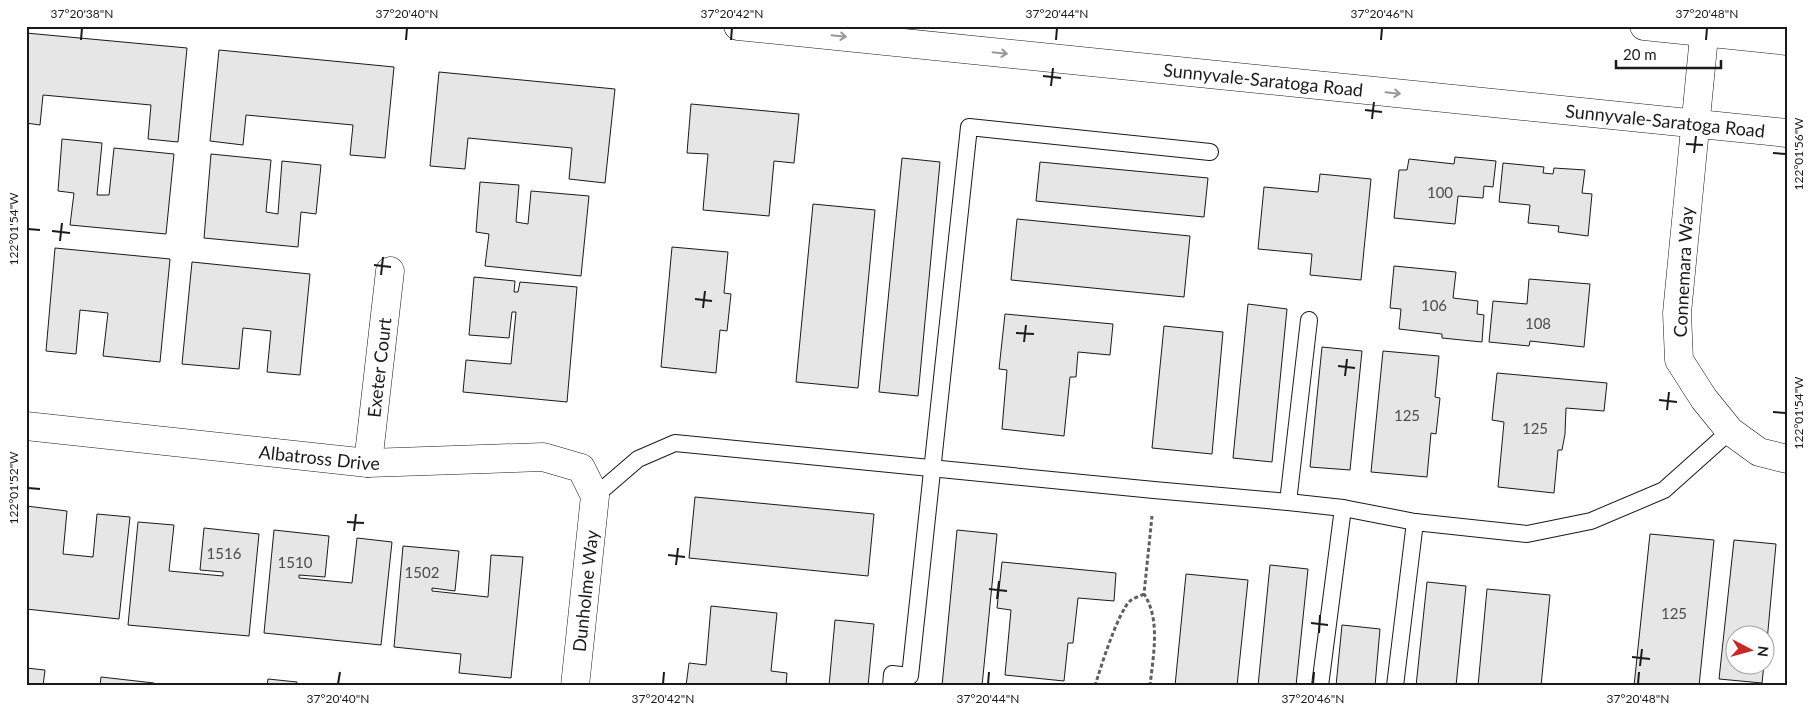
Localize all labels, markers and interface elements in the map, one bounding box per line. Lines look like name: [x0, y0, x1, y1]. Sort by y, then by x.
text: 37°20'38"N: [51, 6, 113, 21]
text: 37°20'40"N: [376, 6, 438, 21]
text: 37°20'42"N: [701, 6, 763, 21]
text: 37°20'44"N: [1026, 6, 1088, 21]
text: 37°20'46"N: [1351, 6, 1413, 21]
text: 37°20'48"N: [1676, 6, 1738, 21]
one-way arrow: [830, 31, 846, 41]
scale bar: [1616, 38, 1720, 70]
text: 20 m: [1623, 45, 1657, 63]
one-way arrow: [992, 48, 1008, 58]
street label: Sunnyvale-Saratoga Road: [1162, 58, 1364, 101]
one-way arrow: [1385, 88, 1401, 98]
street label: Sunnyvale-Saratoga Road: [1564, 99, 1766, 142]
text: 122°01'56"W: [1791, 117, 1806, 191]
house number: 100: [1427, 183, 1453, 201]
text: 122°01'54"W: [6, 192, 21, 266]
street label: Connemara Way: [1669, 205, 1697, 338]
house number: 106: [1421, 296, 1447, 314]
house number: 108: [1525, 314, 1551, 332]
street label: Exeter Court: [362, 316, 396, 419]
text: 122°01'54"W: [1791, 376, 1806, 450]
house number: 125: [1394, 406, 1420, 424]
house number: 125: [1522, 419, 1548, 437]
street label: Albatross Drive: [258, 440, 380, 474]
text: 122°01'52"W: [6, 451, 21, 525]
street label: Dunholme Way: [568, 528, 602, 653]
house number: 1516: [207, 544, 242, 562]
house number: 1510: [278, 553, 313, 571]
house number: 1502: [405, 563, 439, 581]
house number: 125: [1661, 604, 1687, 622]
north arrow: [1726, 624, 1776, 674]
text: N: [1754, 645, 1772, 658]
text: 37°20'40"N: [307, 691, 369, 706]
text: 37°20'42"N: [632, 691, 694, 706]
text: 37°20'44"N: [957, 691, 1019, 706]
text: 37°20'46"N: [1282, 691, 1344, 706]
text: 37°20'48"N: [1607, 691, 1669, 706]

